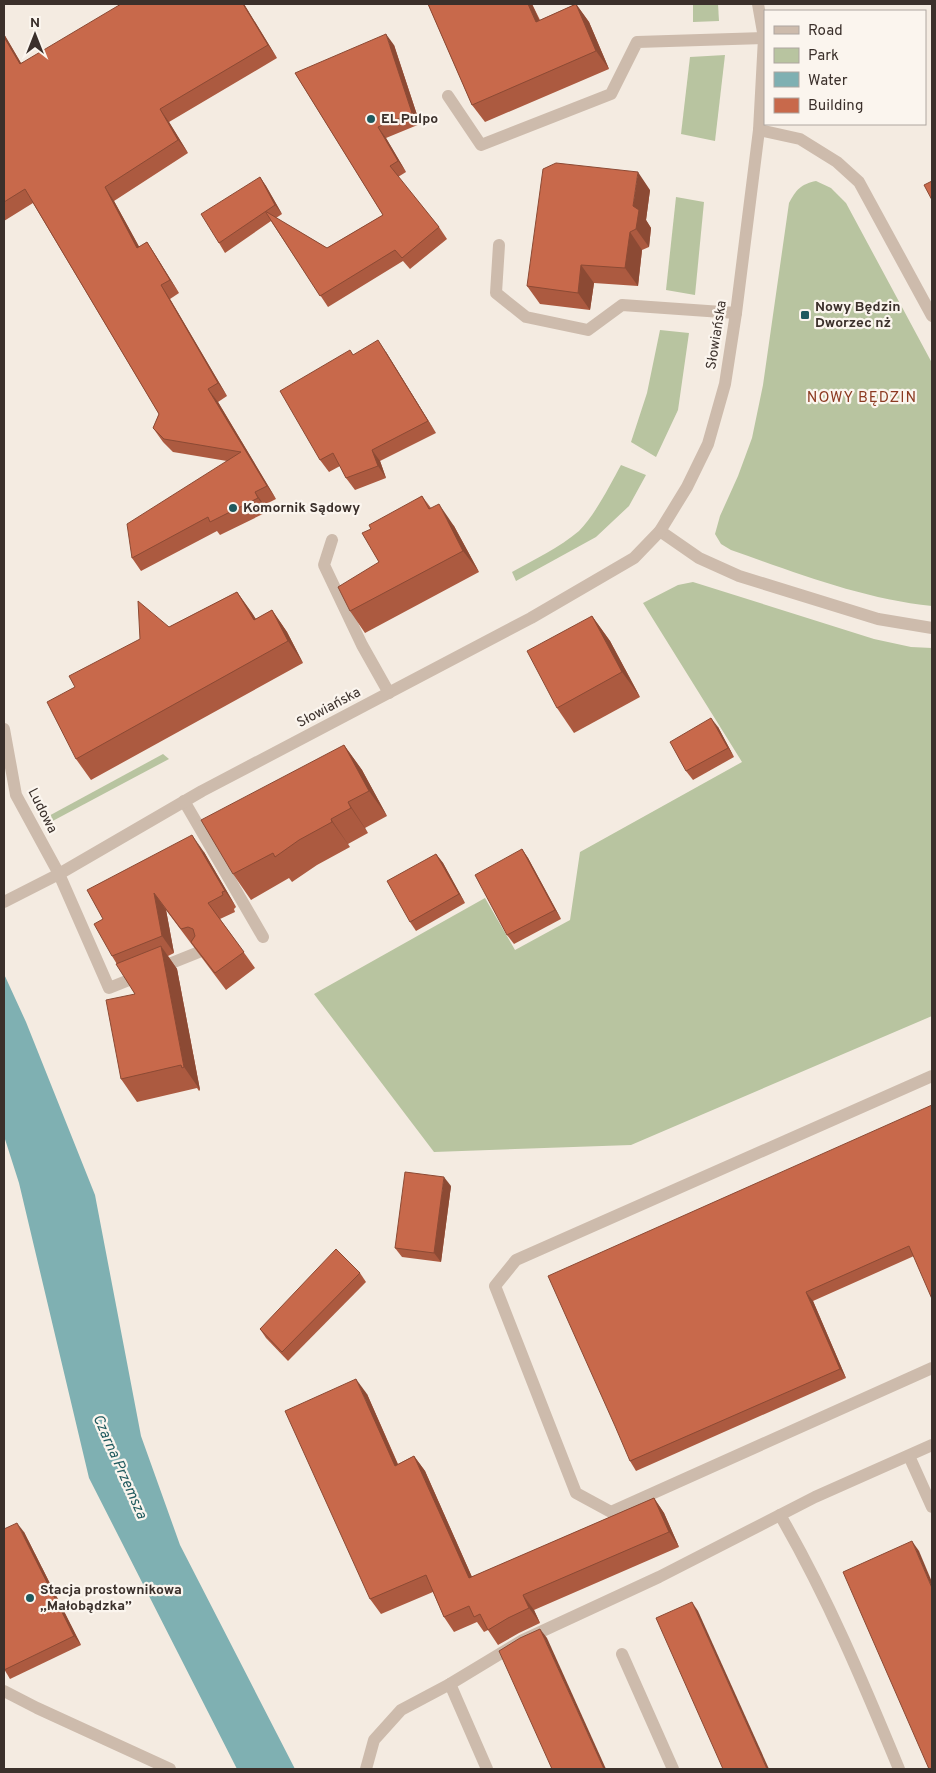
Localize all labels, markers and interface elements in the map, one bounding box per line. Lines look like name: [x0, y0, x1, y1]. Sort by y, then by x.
north arrow: [10, 10, 60, 60]
legend: [764, 10, 926, 125]
text: N: [30, 15, 40, 32]
text: Road: [808, 22, 843, 41]
text: Park: [808, 47, 839, 66]
text: Water: [808, 72, 848, 91]
text: Building: [808, 97, 863, 116]
place label: EL Pulpo: [381, 111, 438, 128]
marker: EL Pulpo: [365, 113, 377, 125]
street label: Słowiańska: [703, 299, 731, 371]
place label: Nowy Będzin Dworzec nż: [815, 299, 901, 332]
marker: Nowy Będzin Dworzec nż: [799, 309, 811, 321]
district label: NOWY BĘDZIN: [807, 389, 917, 408]
place label: Komornik Sądowy: [243, 500, 360, 517]
marker: Komornik Sądowy: [227, 502, 239, 514]
street label: Słowiańska: [294, 684, 364, 732]
street label: Ludowa: [23, 786, 61, 836]
water label: Czarna Przemsza: [87, 1412, 151, 1522]
place label: Stacja prostownikowa „Małobądzka”: [40, 1582, 182, 1615]
marker: Stacja prostownikowa „Małobądzka”: [24, 1592, 36, 1604]

